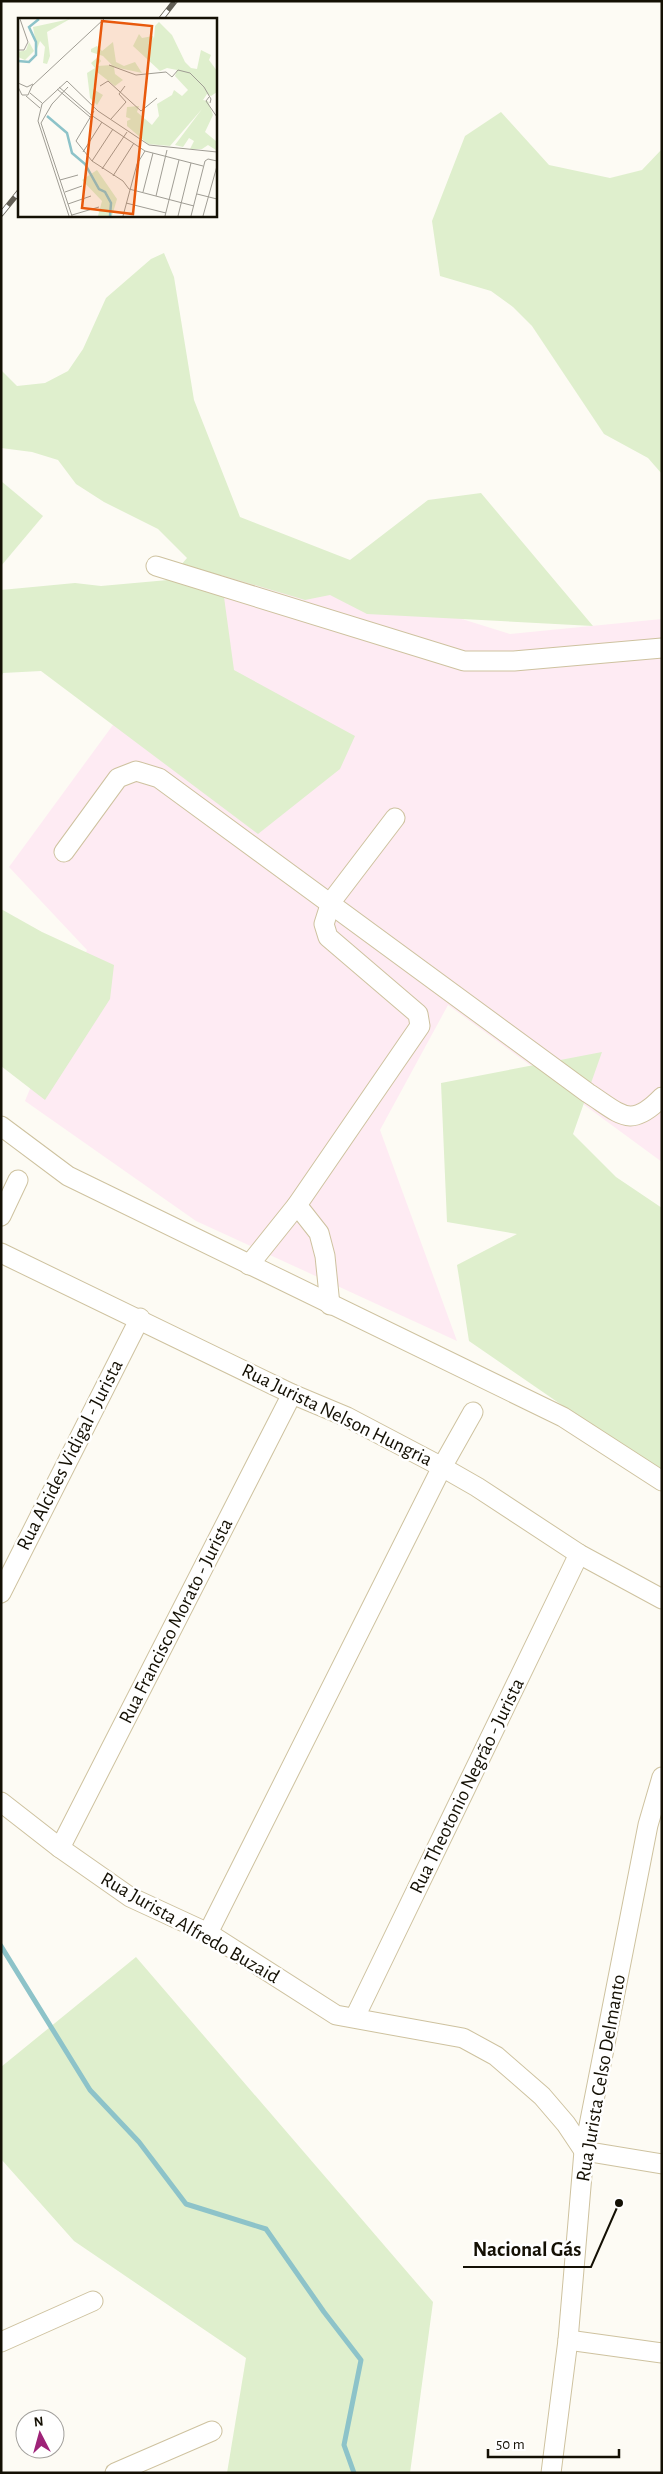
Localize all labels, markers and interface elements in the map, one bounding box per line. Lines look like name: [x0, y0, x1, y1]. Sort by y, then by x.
inset map: [18, 18, 216, 216]
street label: Rua Alcides Vidigal - Jurista: [13, 1357, 127, 1553]
street label: Rua Jurista Nelson Hungria: [239, 1360, 435, 1470]
street label: Rua Francisco Morato - Jurista: [116, 1515, 236, 1727]
street label: Rua Theotonio Negrão - Jurista: [406, 1675, 528, 1897]
street label: Rua Jurista Alfredo Buzaid: [97, 1869, 283, 1987]
street label: Rua Jurista Celso Delmanto: [573, 1973, 629, 2183]
callout: Nacional Gás: [463, 2231, 591, 2267]
text: Nacional Gás: [473, 2239, 581, 2260]
north arrow: [15, 2409, 65, 2459]
text: N: [33, 2415, 44, 2430]
scale bar: [488, 2426, 619, 2458]
text: 50 m: [496, 2437, 525, 2452]

